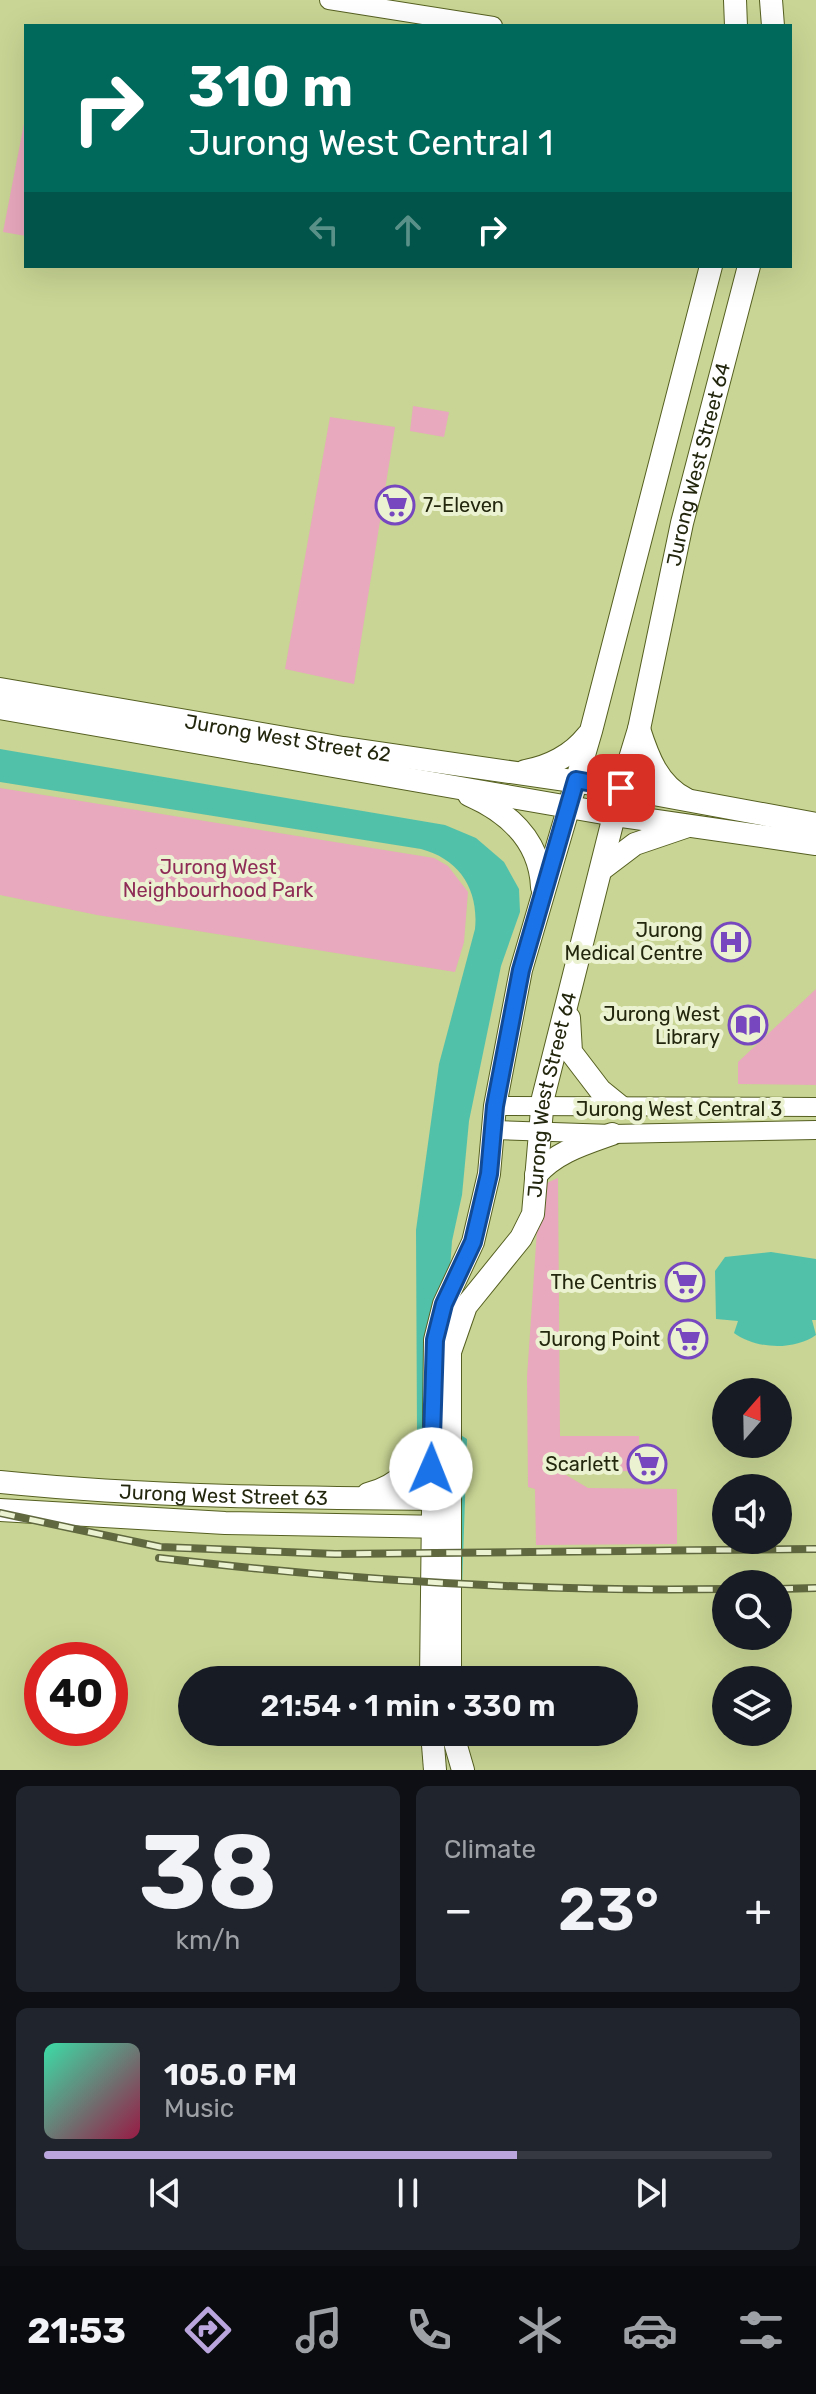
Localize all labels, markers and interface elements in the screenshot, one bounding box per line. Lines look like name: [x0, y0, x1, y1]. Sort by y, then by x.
text: 310 m: [188, 54, 353, 120]
icon: right: [56, 56, 160, 160]
text: Jurong West Central 1: [188, 121, 553, 164]
icon: left: [302, 208, 346, 252]
icon: ahead: [386, 208, 430, 252]
icon: right: [470, 208, 514, 252]
street label: Jurong West Street 64: [661, 360, 735, 568]
supermarket icon: 7-Eleven: [374, 484, 416, 526]
place label: 7-Eleven: [423, 493, 504, 517]
street label: Jurong West Street 62: [183, 709, 392, 767]
pin: [587, 754, 655, 822]
icon: arrive: [599, 766, 643, 810]
park label: Jurong West Neighbourhood Park: [123, 855, 314, 902]
place label: Jurong Medical Centre: [564, 918, 703, 965]
hospital icon: Jurong Medical Centre: [710, 921, 752, 963]
street label: Jurong West Street 64: [522, 989, 581, 1199]
place label: Jurong West Library: [603, 1002, 720, 1049]
library icon: Jurong West Library: [727, 1004, 769, 1046]
street label: Jurong West Central 3: [576, 1097, 782, 1121]
supermarket icon: The Centris: [664, 1261, 706, 1303]
place label: The Centris: [551, 1270, 657, 1294]
supermarket icon: Jurong Point: [667, 1318, 709, 1360]
place label: Jurong Point: [539, 1327, 660, 1351]
north arrow: [712, 1378, 792, 1458]
map controls: [712, 1378, 792, 1746]
position arrow: [389, 1427, 473, 1511]
supermarket icon: Scarlett: [626, 1443, 668, 1485]
place label: Scarlett: [545, 1452, 619, 1476]
button: sound: [712, 1474, 792, 1554]
street label: Jurong West Street 63: [119, 1479, 328, 1510]
button: search: [712, 1570, 792, 1650]
speed limit sign: 40: [24, 1642, 128, 1746]
button: layers: [712, 1666, 792, 1746]
text: 21:54 · 1 min · 330 m: [260, 1688, 556, 1724]
text: 38: [139, 1811, 277, 1934]
text: Climate: [444, 1834, 536, 1865]
text: 23°: [558, 1874, 659, 1945]
text: −: [444, 1884, 473, 1936]
text: +: [745, 1884, 772, 1936]
text: km/h: [176, 1925, 240, 1956]
text: 105.0 FM: [164, 2057, 297, 2093]
text: Music: [164, 2093, 234, 2124]
icon: previous: [143, 2171, 187, 2215]
icon: pause: [386, 2171, 430, 2215]
icon: next: [629, 2171, 673, 2215]
icon: directions: [180, 2302, 236, 2358]
icon: music: [291, 2302, 347, 2358]
icon: phone: [401, 2302, 457, 2358]
icon: climate: [512, 2302, 568, 2358]
icon: car: [622, 2302, 678, 2358]
icon: filters: [733, 2302, 789, 2358]
text: 21:53: [27, 2309, 126, 2352]

